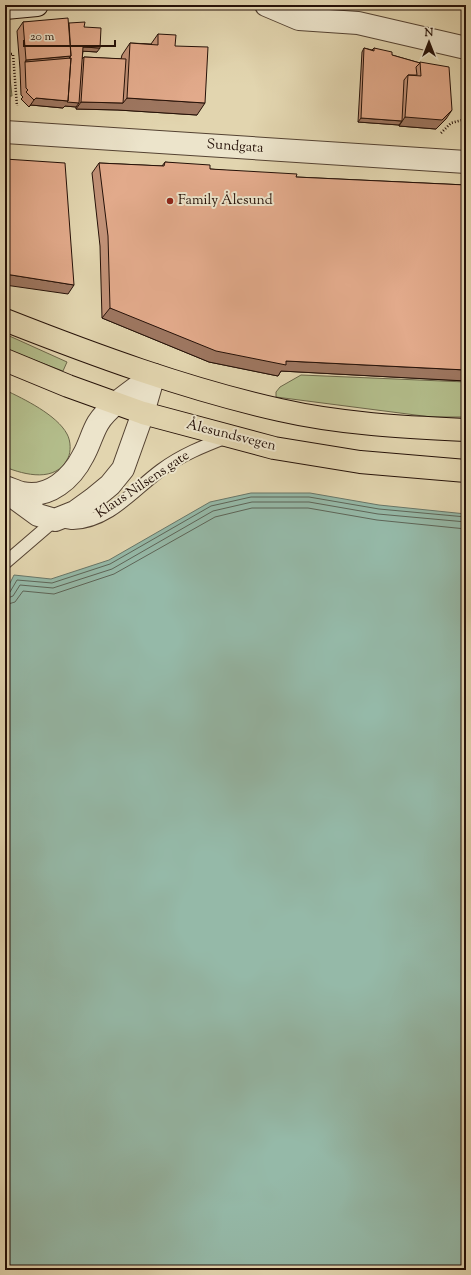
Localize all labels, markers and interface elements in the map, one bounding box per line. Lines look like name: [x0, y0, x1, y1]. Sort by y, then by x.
scale bar: [24, 22, 115, 48]
north arrow: [409, 22, 449, 62]
text: N: [424, 25, 434, 41]
text: 20 m: [30, 28, 55, 46]
street label: Sundgata: [206, 135, 265, 159]
place label: Family Ålesund: [178, 191, 273, 211]
marker: Family Ålesund: [165, 196, 175, 206]
street label: Ålesundsvegen: [184, 415, 278, 457]
street label: Klaus Nilsens gate: [92, 446, 194, 524]

